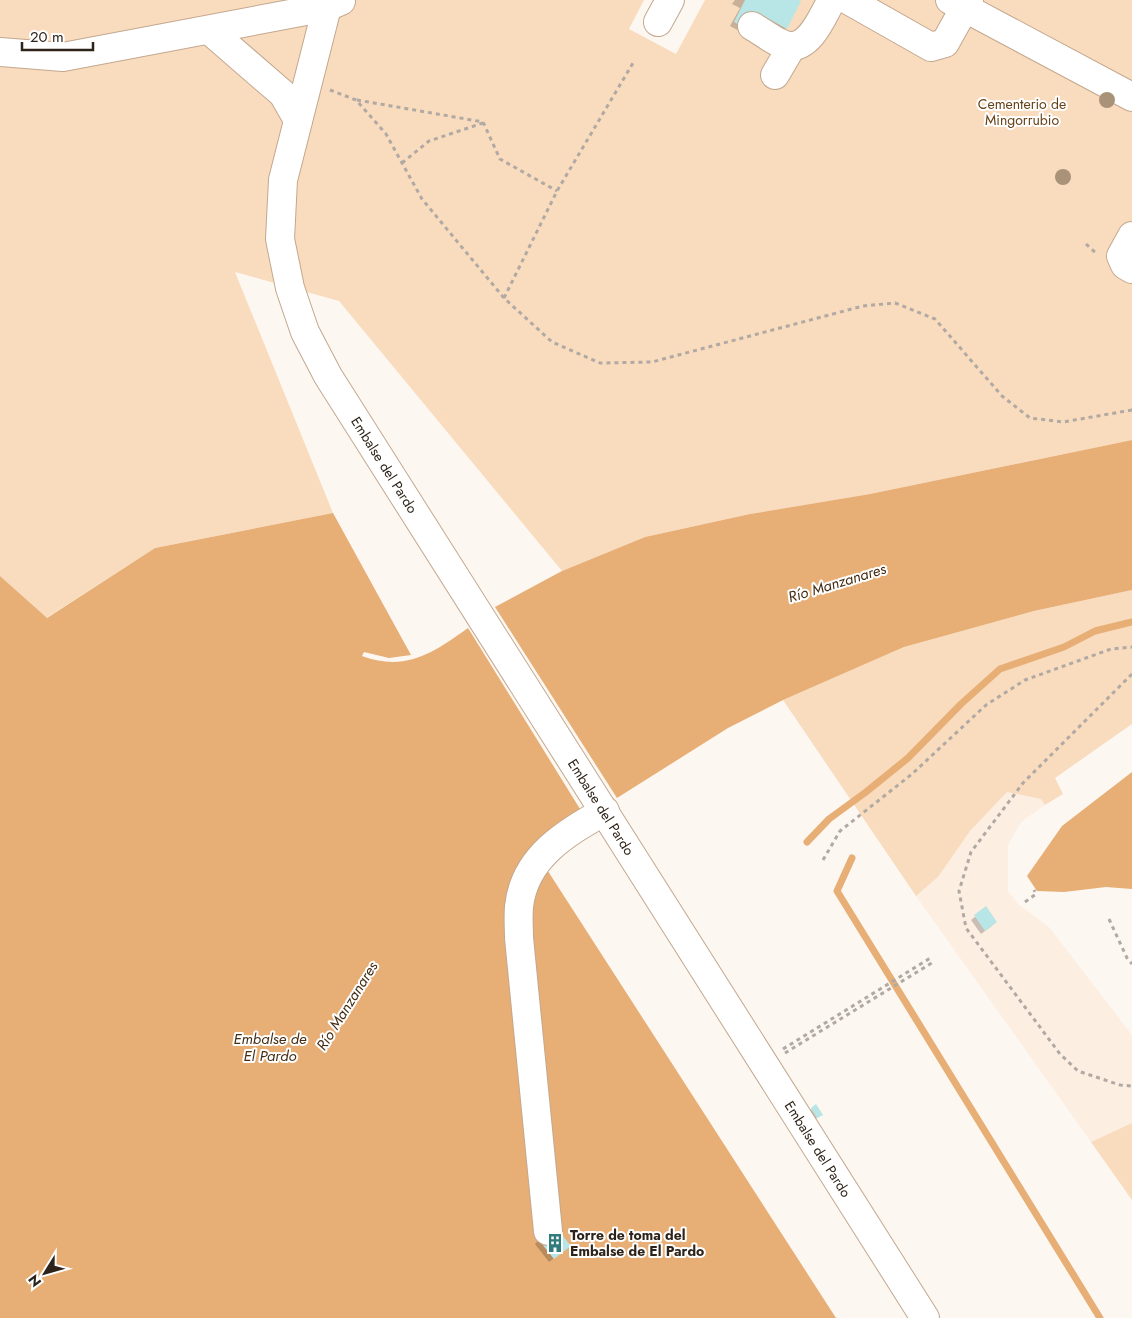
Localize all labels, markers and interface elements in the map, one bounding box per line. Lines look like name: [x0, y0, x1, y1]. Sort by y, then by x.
scale bar: [22, 20, 94, 52]
text: 20 m: [30, 26, 64, 48]
park label: Cementerio de Mingorrubio: [978, 94, 1066, 130]
street label: Embalse del Pardo: [346, 413, 423, 517]
water label: Río Manzanares: [785, 558, 889, 608]
street label: Embalse del Pardo: [563, 755, 639, 859]
water label: Río Manzanares: [311, 957, 383, 1055]
water label: Embalse de El Pardo: [234, 1028, 307, 1067]
street label: Embalse del Pardo: [780, 1097, 856, 1202]
place label: Torre de toma del Embalse de El Pardo: [570, 1225, 704, 1261]
building icon: Torre de toma del Embalse de El Pardo: [544, 1232, 566, 1254]
north arrow: [20, 1248, 70, 1298]
text: N: [23, 1270, 46, 1291]

